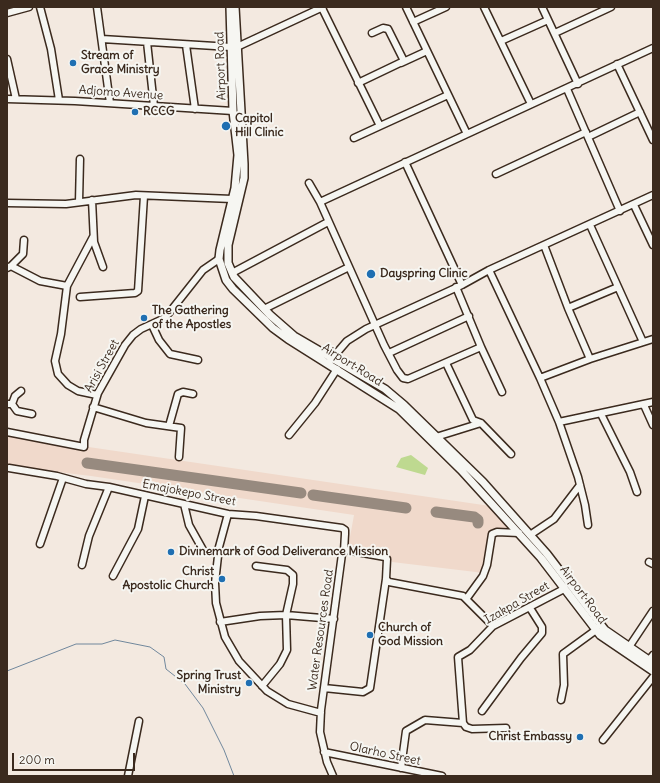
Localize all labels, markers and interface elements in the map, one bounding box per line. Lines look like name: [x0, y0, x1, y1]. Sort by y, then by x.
street label: Airport Road: [213, 31, 229, 101]
place label: Stream of Grace Ministry: [81, 49, 160, 77]
marker: Stream of Grace Ministry: [68, 58, 78, 68]
street label: Adjomo Avenue: [78, 83, 164, 103]
place label: RCCG: [143, 105, 175, 119]
marker: RCCG: [130, 107, 140, 117]
place label: Capitol Hill Clinic: [235, 112, 284, 140]
marker: Capitol Hill Clinic: [220, 120, 232, 132]
place label: Dayspring Clinic: [380, 267, 468, 281]
marker: Dayspring Clinic: [365, 268, 377, 280]
place label: The Gathering of the Apostles: [152, 304, 231, 332]
marker: The Gathering of the Apostles: [139, 313, 149, 323]
street label: Arisi Street: [82, 337, 122, 395]
street label: Airport Road: [319, 341, 385, 389]
street label: Emajokepo Street: [141, 477, 237, 509]
place label: Divinemark of God Deliverance Mission: [179, 545, 388, 559]
marker: Divinemark of God Deliverance Mission: [166, 547, 176, 557]
street label: Airport Road: [557, 563, 609, 627]
place label: Christ Apostolic Church: [123, 565, 214, 593]
street label: Water Resources Road: [305, 569, 337, 691]
marker: Christ Apostolic Church: [217, 574, 227, 584]
street label: Izakpa Street: [482, 579, 552, 627]
place label: Church of God Mission: [378, 621, 443, 649]
marker: Church of God Mission: [365, 630, 375, 640]
place label: Spring Trust Ministry: [177, 669, 241, 697]
marker: Spring Trust Ministry: [244, 678, 254, 688]
place label: Christ Embassy: [489, 730, 572, 744]
marker: Christ Embassy: [575, 732, 585, 742]
street label: Olarho Street: [348, 739, 422, 769]
scale bar: [14, 745, 137, 771]
text: 200 m: [19, 752, 55, 767]

